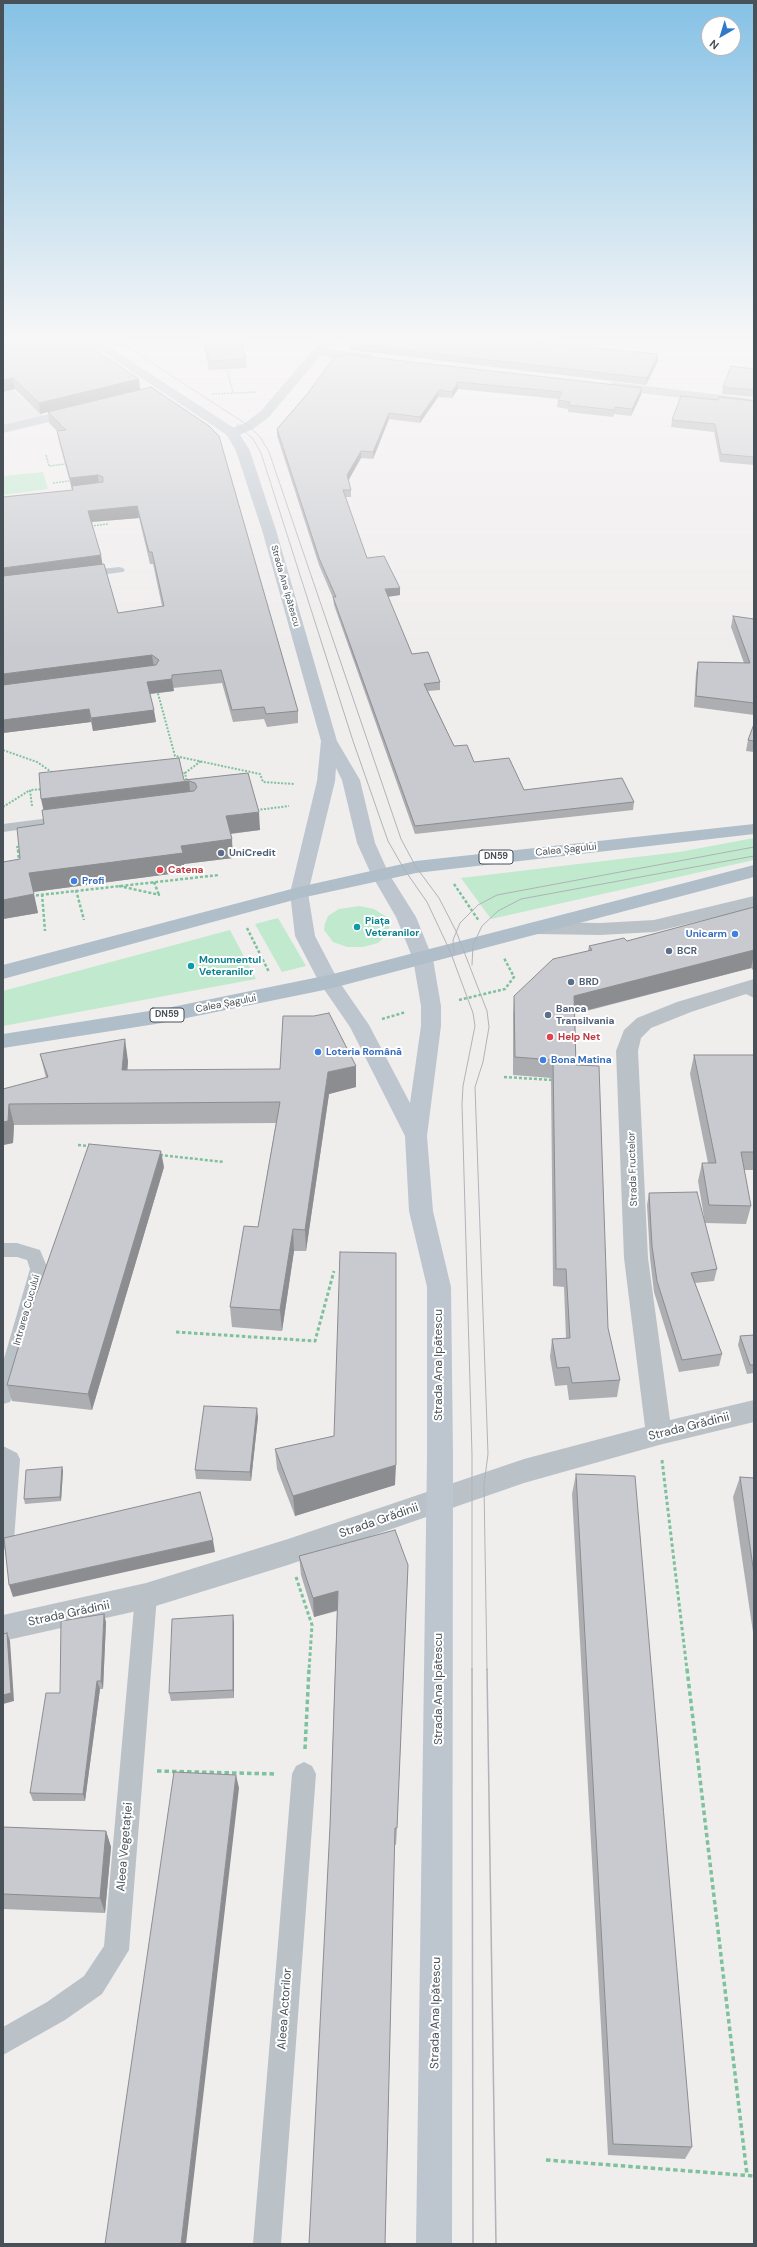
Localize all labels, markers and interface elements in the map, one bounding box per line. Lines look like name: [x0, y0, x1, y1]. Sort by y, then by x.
north arrow: [701, 16, 741, 56]
text: N: [707, 37, 722, 53]
street label: Strada Ana Ipătescu: [268, 544, 302, 628]
street label: Calea Șagului: [535, 841, 597, 859]
place label: UniCredit: [229, 847, 276, 859]
marker: UniCredit: [216, 848, 226, 858]
road number: DN59: [479, 850, 513, 864]
place label: Catena: [168, 864, 203, 876]
marker: Catena: [155, 865, 165, 875]
place label: Profi: [82, 875, 104, 887]
marker: Profi: [69, 876, 79, 886]
place label: Piața Veteranilor: [365, 915, 419, 938]
marker: Piața Veteranilor: [352, 922, 362, 932]
place label: Unicarm: [686, 928, 727, 940]
marker: Unicarm: [730, 929, 740, 939]
place label: BCR: [677, 945, 697, 957]
marker: BCR: [664, 946, 674, 956]
place label: Monumentul Veteranilor: [199, 954, 261, 978]
marker: Monumentul Veteranilor: [186, 961, 196, 971]
place label: BRD: [579, 976, 599, 988]
marker: BRD: [566, 977, 576, 987]
street label: Calea Șagului: [195, 992, 257, 1016]
place label: Banca Transilvania: [556, 1003, 614, 1026]
road number: DN59: [150, 1008, 184, 1022]
marker: Banca Transilvania: [543, 1010, 553, 1020]
place label: Help Net: [558, 1031, 600, 1043]
marker: Help Net: [545, 1032, 555, 1042]
place label: Loteria Română: [326, 1046, 402, 1058]
marker: Loteria Română: [313, 1047, 323, 1057]
place label: Bona Matina: [551, 1054, 612, 1066]
marker: Bona Matina: [538, 1055, 548, 1065]
street label: Strada Fructelor: [626, 1131, 640, 1207]
street label: Intrarea Cucului: [11, 1273, 43, 1347]
street label: Strada Ana Ipătescu: [432, 1309, 446, 1421]
street label: Strada Grădinii: [647, 1410, 731, 1444]
street label: Strada Grădinii: [337, 1501, 421, 1541]
street label: Strada Grădinii: [27, 1598, 111, 1630]
street label: Strada Ana Ipătescu: [432, 1633, 446, 1745]
street label: Aleea Vegetației: [114, 1802, 136, 1892]
street label: Strada Ana Ipătescu: [428, 1957, 444, 2069]
street label: Aleea Actorilor: [275, 1968, 295, 2050]

